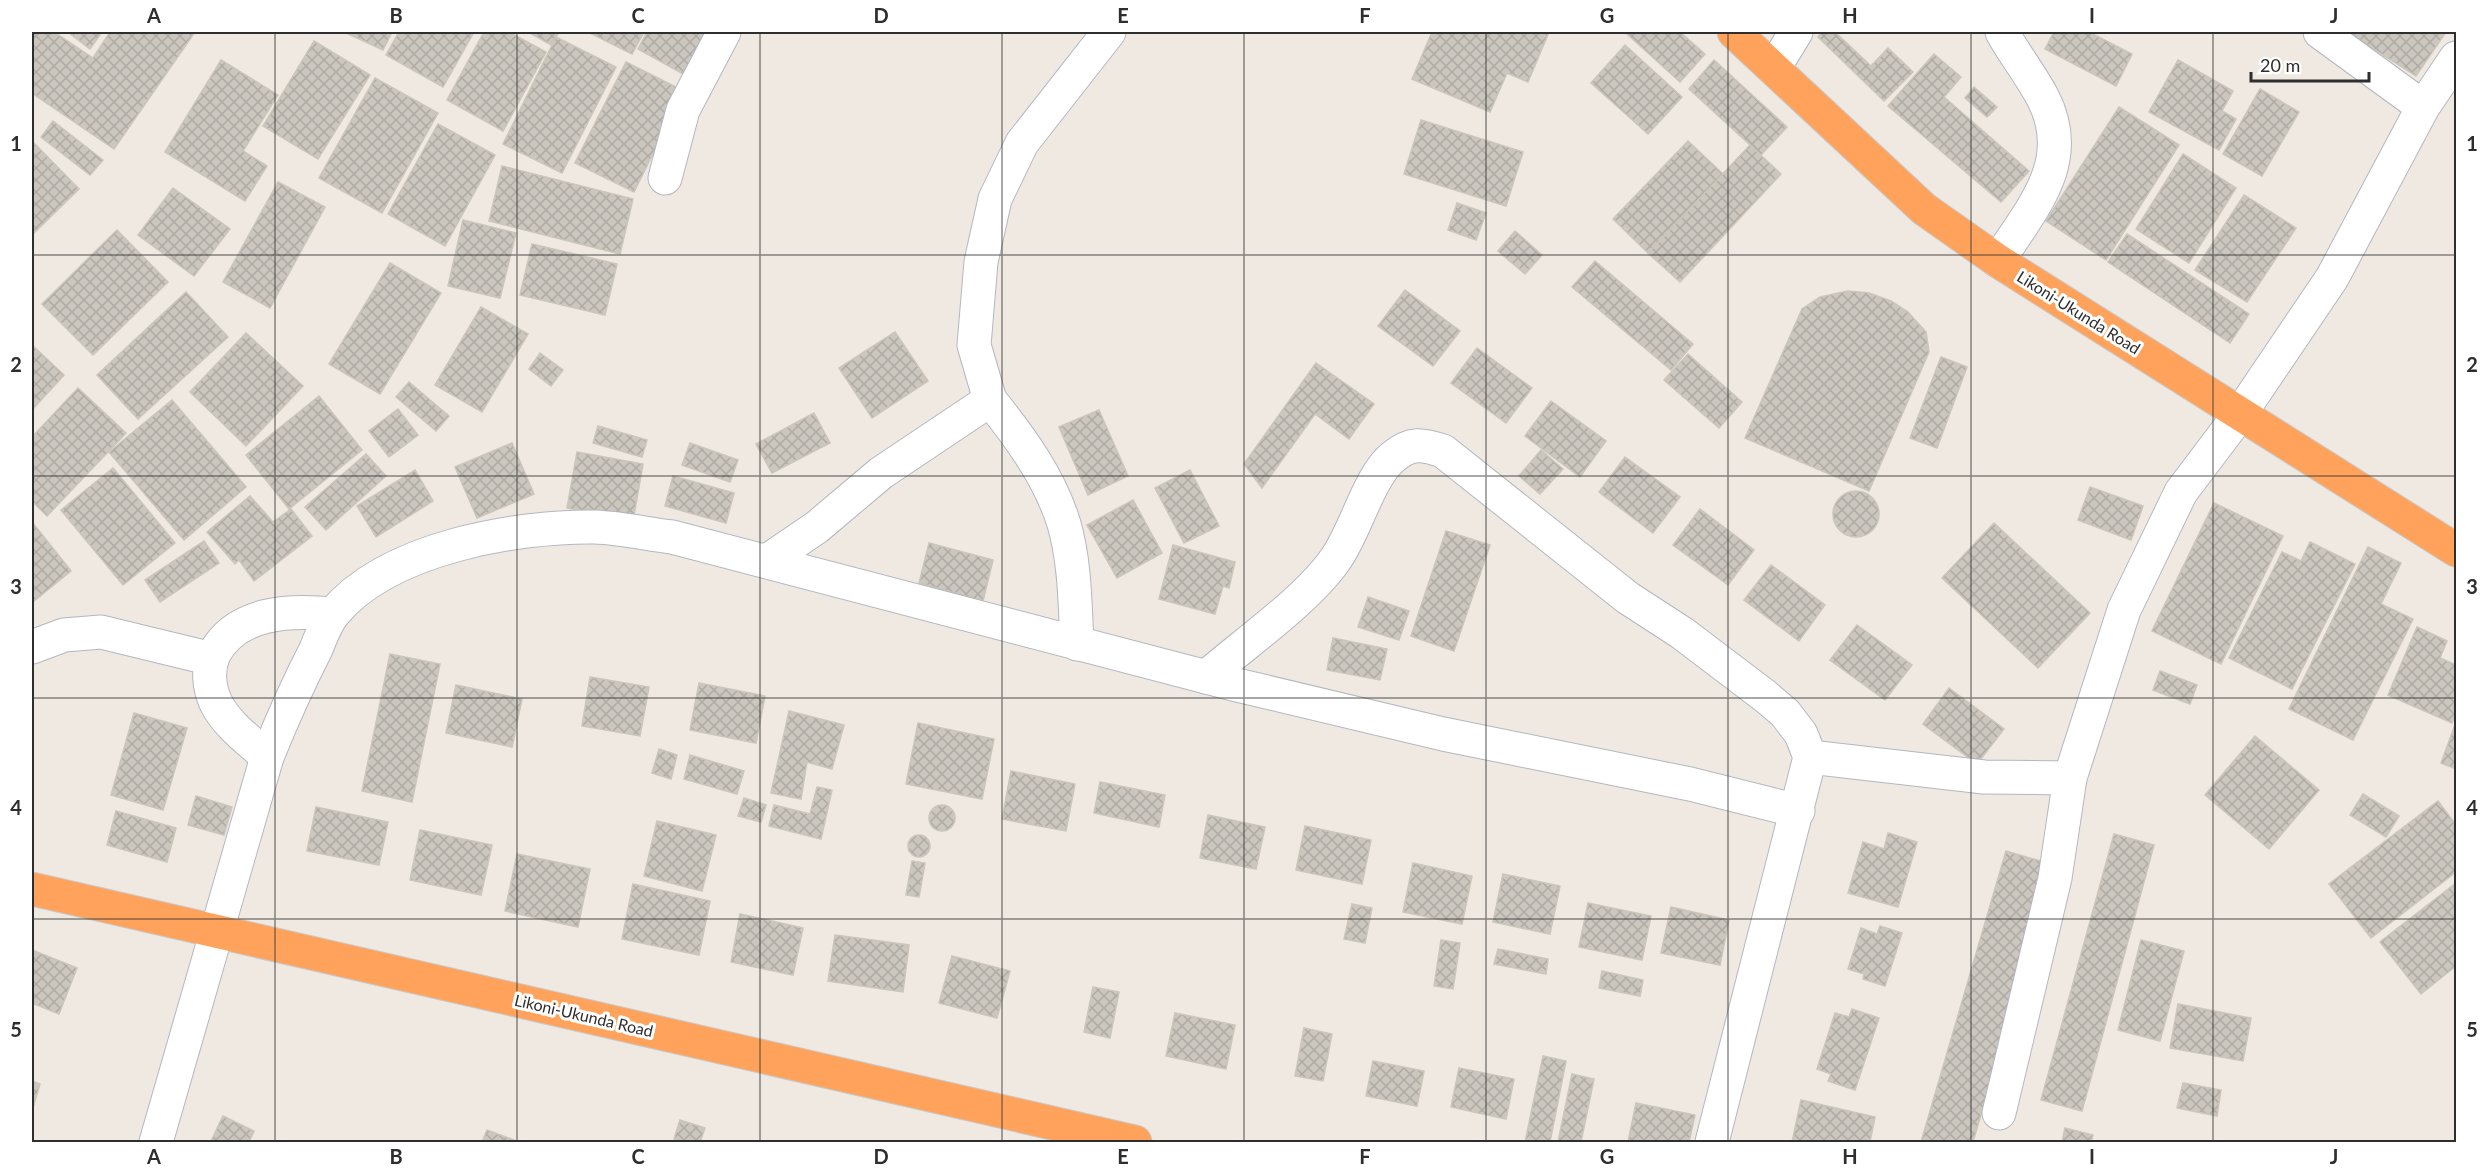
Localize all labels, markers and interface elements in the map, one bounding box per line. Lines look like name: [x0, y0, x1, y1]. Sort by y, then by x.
text: A: [146, 3, 161, 27]
text: B: [389, 3, 403, 27]
text: C: [631, 3, 645, 27]
text: D: [873, 3, 889, 27]
text: E: [1117, 3, 1129, 27]
text: F: [1359, 3, 1371, 27]
text: G: [1600, 3, 1614, 27]
text: H: [1842, 3, 1858, 27]
text: I: [2089, 3, 2095, 27]
text: J: [2330, 3, 2338, 27]
scale bar: [2251, 45, 2370, 83]
text: 20 m: [2260, 54, 2300, 76]
text: 1: [10, 131, 22, 155]
text: 1: [2466, 131, 2478, 155]
street label: Likoni-Ukunda Road: [2014, 266, 2144, 358]
text: 2: [10, 352, 22, 376]
text: 2: [2466, 352, 2478, 376]
text: 3: [10, 574, 22, 598]
text: 3: [2466, 574, 2478, 598]
text: 4: [10, 795, 22, 819]
text: 4: [2466, 795, 2478, 819]
street label: Likoni-Ukunda Road: [513, 990, 655, 1040]
text: 5: [10, 1017, 22, 1041]
text: 5: [2466, 1017, 2478, 1041]
text: A: [146, 1144, 161, 1168]
text: B: [389, 1144, 403, 1168]
text: C: [631, 1144, 645, 1168]
text: D: [873, 1144, 889, 1168]
text: E: [1117, 1144, 1129, 1168]
text: F: [1359, 1144, 1371, 1168]
text: G: [1600, 1144, 1614, 1168]
text: H: [1842, 1144, 1858, 1168]
text: I: [2089, 1144, 2095, 1168]
text: J: [2330, 1144, 2338, 1168]

